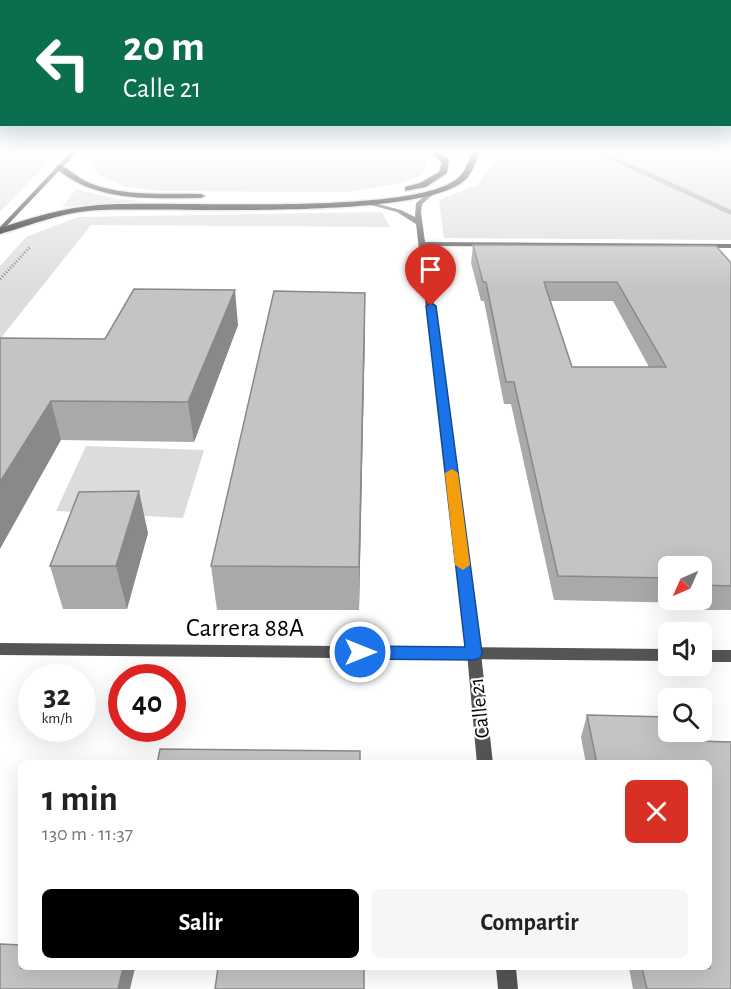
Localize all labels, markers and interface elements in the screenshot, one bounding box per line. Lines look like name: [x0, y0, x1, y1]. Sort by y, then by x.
icon: left: [24, 24, 102, 102]
text: 20 m: [123, 26, 205, 68]
text: Calle 21: [123, 75, 201, 102]
pin: [405, 244, 456, 306]
icon: arrive: [414, 253, 447, 286]
north arrow: [658, 556, 712, 610]
map controls: [658, 556, 712, 742]
street label: Carrera 88A: [186, 615, 304, 641]
position arrow: [328, 620, 392, 684]
button: sound: [658, 622, 712, 676]
speed limit sign: 40: [108, 664, 186, 742]
street label: Calle 21: [466, 677, 493, 739]
text: 32: [43, 681, 71, 711]
button: search: [658, 688, 712, 742]
text: km/h: [42, 711, 72, 726]
button: close: [625, 780, 688, 843]
text: 1 min: [42, 781, 118, 817]
text: 130 m · 11:37: [42, 824, 133, 844]
button: Salir: [42, 889, 359, 958]
button: Compartir: [371, 889, 688, 958]

